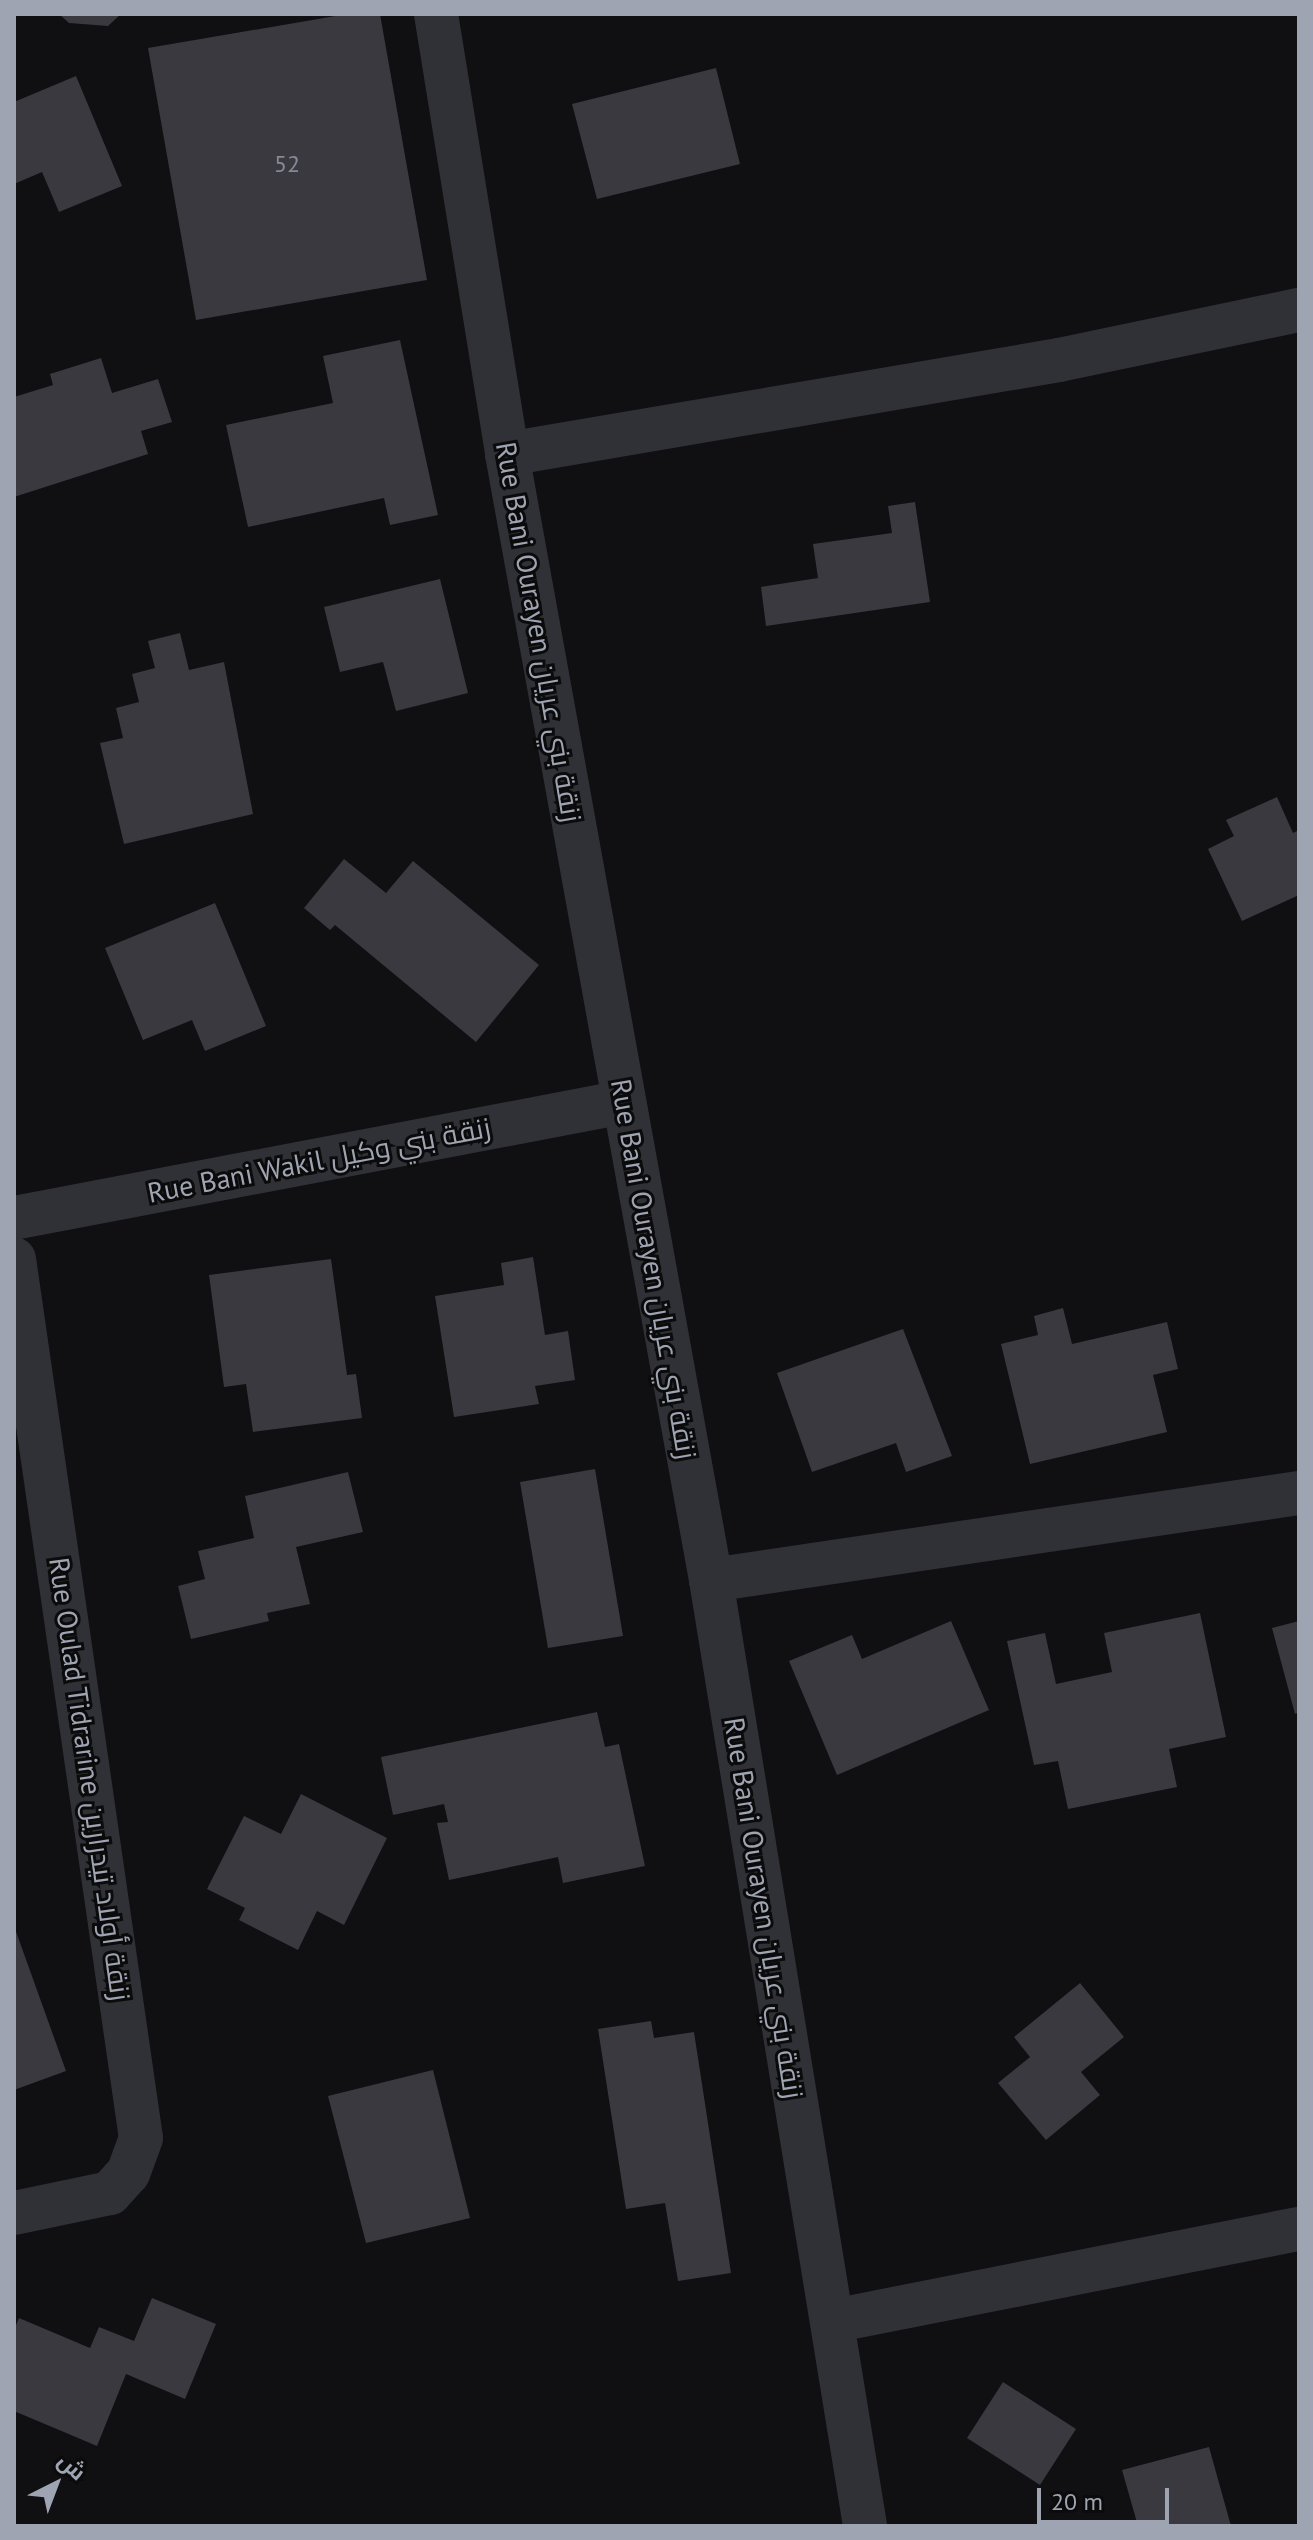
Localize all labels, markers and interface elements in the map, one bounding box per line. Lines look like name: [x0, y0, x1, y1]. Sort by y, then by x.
house number: 52: [274, 150, 300, 178]
street label: Rue Bani Ourayen زنقة بني عريان: [489, 439, 589, 825]
street label: Rue Bani Ourayen زنقة بني عريان: [604, 1076, 704, 1462]
street label: Rue Bani Wakil زنقة بني وكيل: [144, 1110, 494, 1210]
street label: Rue Oulad Tidrarine زنقة أولاد تيدرارين: [42, 1555, 138, 2003]
street label: Rue Bani Ourayen زنقة بني عريان: [717, 1715, 811, 2101]
north arrow: [16, 2444, 96, 2524]
text: ش: [52, 2446, 92, 2486]
scale bar: [1041, 2472, 1173, 2522]
text: 20 m: [1051, 2486, 1103, 2517]

